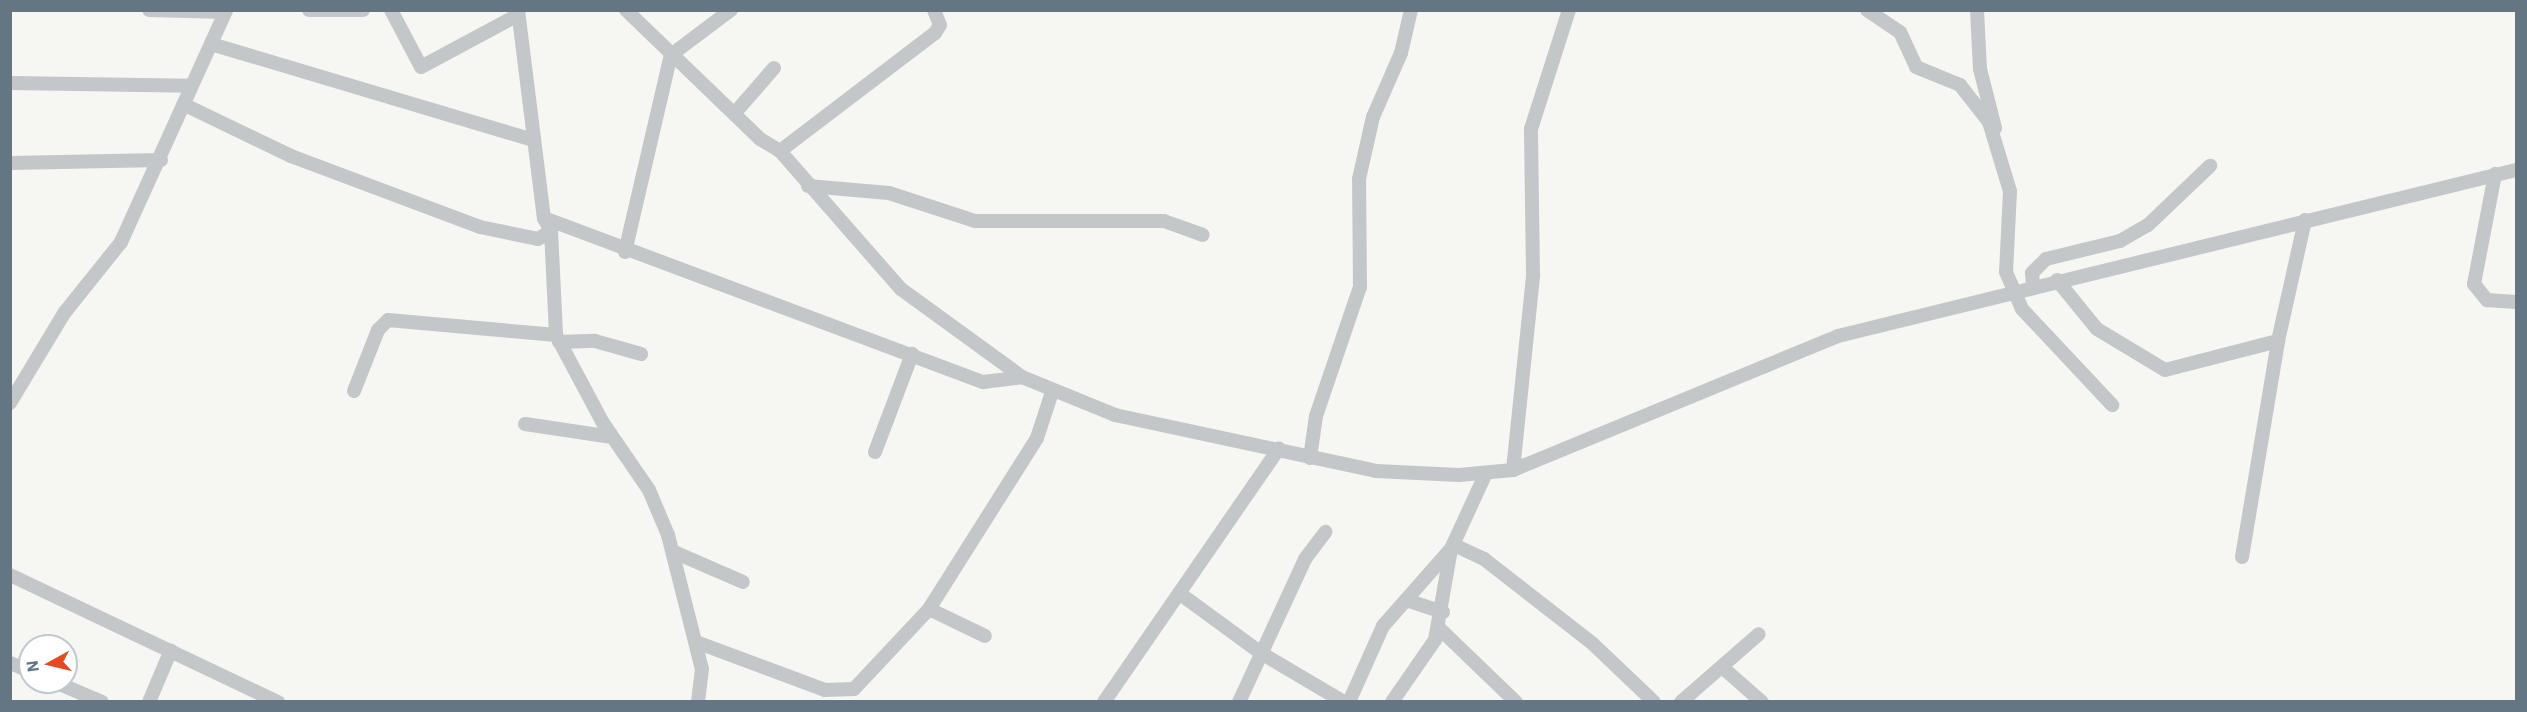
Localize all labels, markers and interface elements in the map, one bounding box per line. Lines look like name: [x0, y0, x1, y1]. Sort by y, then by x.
north arrow: [18, 634, 78, 694]
text: N: [21, 659, 43, 673]

